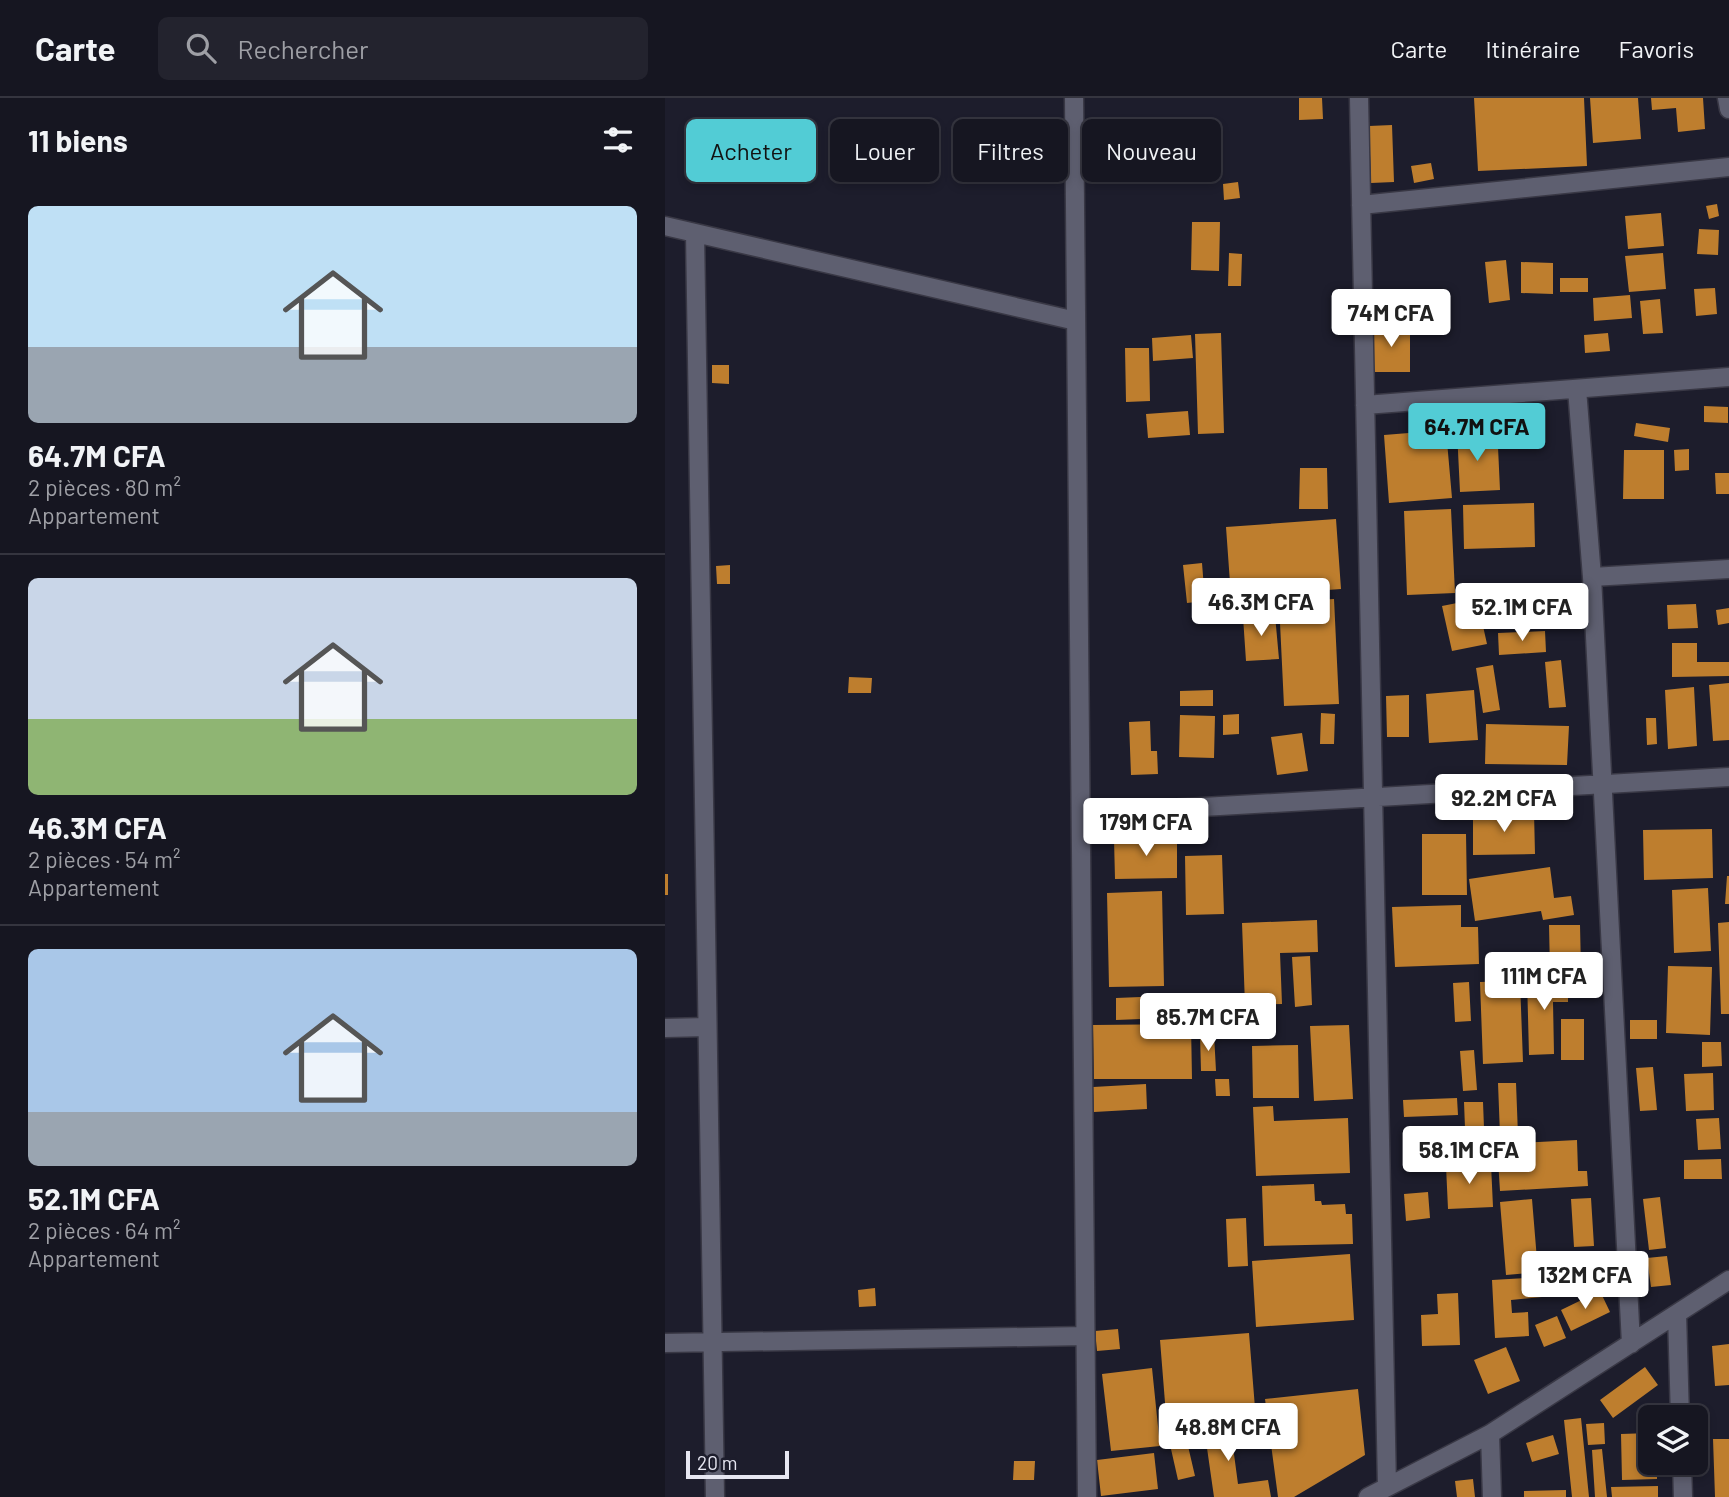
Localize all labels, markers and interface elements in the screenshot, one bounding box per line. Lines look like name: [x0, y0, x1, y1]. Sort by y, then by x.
search box: [158, 17, 648, 80]
text: Carte: [35, 28, 116, 68]
icon: search: [182, 29, 220, 67]
text: Rechercher: [238, 33, 368, 64]
text: Carte: [1391, 34, 1447, 63]
text: Itinéraire: [1485, 34, 1581, 63]
text: Favoris: [1619, 34, 1694, 63]
chip: Acheter: [686, 119, 816, 182]
chip: Louer: [830, 119, 939, 182]
chip: Filtres: [953, 119, 1068, 182]
chip: Nouveau: [1082, 119, 1221, 182]
icon: filters: [599, 121, 637, 159]
text: 11 biens: [28, 122, 128, 158]
icon: home: [270, 252, 396, 378]
pin: 74M CFA: [1326, 289, 1456, 349]
text: 74M CFA: [1348, 298, 1434, 326]
pin: 64.7M CFA: [1397, 404, 1557, 463]
text: 64.7M CFA: [1424, 412, 1530, 440]
text: 64.7M CFA: [28, 437, 166, 473]
text: 2 pièces · 80 m²: [28, 473, 181, 501]
text: Appartement: [28, 501, 160, 529]
pin: 46.3M CFA: [1181, 578, 1341, 638]
pin: 52.1M CFA: [1442, 584, 1602, 643]
text: 46.3M CFA: [1208, 587, 1314, 615]
text: 52.1M CFA: [1471, 592, 1573, 620]
icon: home: [270, 624, 396, 750]
pin: 92.2M CFA: [1424, 774, 1584, 834]
text: 92.2M CFA: [1451, 783, 1557, 811]
pin: 179M CFA: [1074, 798, 1218, 858]
text: 179M CFA: [1099, 807, 1193, 835]
text: 46.3M CFA: [28, 809, 167, 845]
text: 2 pièces · 54 m²: [28, 845, 180, 873]
text: Appartement: [28, 873, 160, 901]
pin: 111M CFA: [1472, 953, 1616, 1012]
text: 111M CFA: [1501, 961, 1587, 989]
pin: 85.7M CFA: [1128, 993, 1288, 1053]
icon: home: [270, 995, 396, 1121]
text: 85.7M CFA: [1156, 1002, 1260, 1030]
pin: 58.1M CFA: [1389, 1126, 1549, 1186]
text: 58.1M CFA: [1419, 1135, 1519, 1163]
text: 52.1M CFA: [28, 1180, 160, 1216]
text: 2 pièces · 64 m²: [28, 1216, 180, 1244]
text: Appartement: [28, 1244, 160, 1272]
pin: 132M CFA: [1513, 1252, 1657, 1311]
text: 132M CFA: [1538, 1260, 1633, 1288]
pin: 48.8M CFA: [1148, 1404, 1308, 1463]
map controls: [1638, 1405, 1708, 1475]
button: layers: [1638, 1405, 1708, 1475]
text: 48.8M CFA: [1175, 1412, 1281, 1440]
scale bar: [686, 1448, 789, 1480]
text: 20 m: [697, 1451, 737, 1474]

